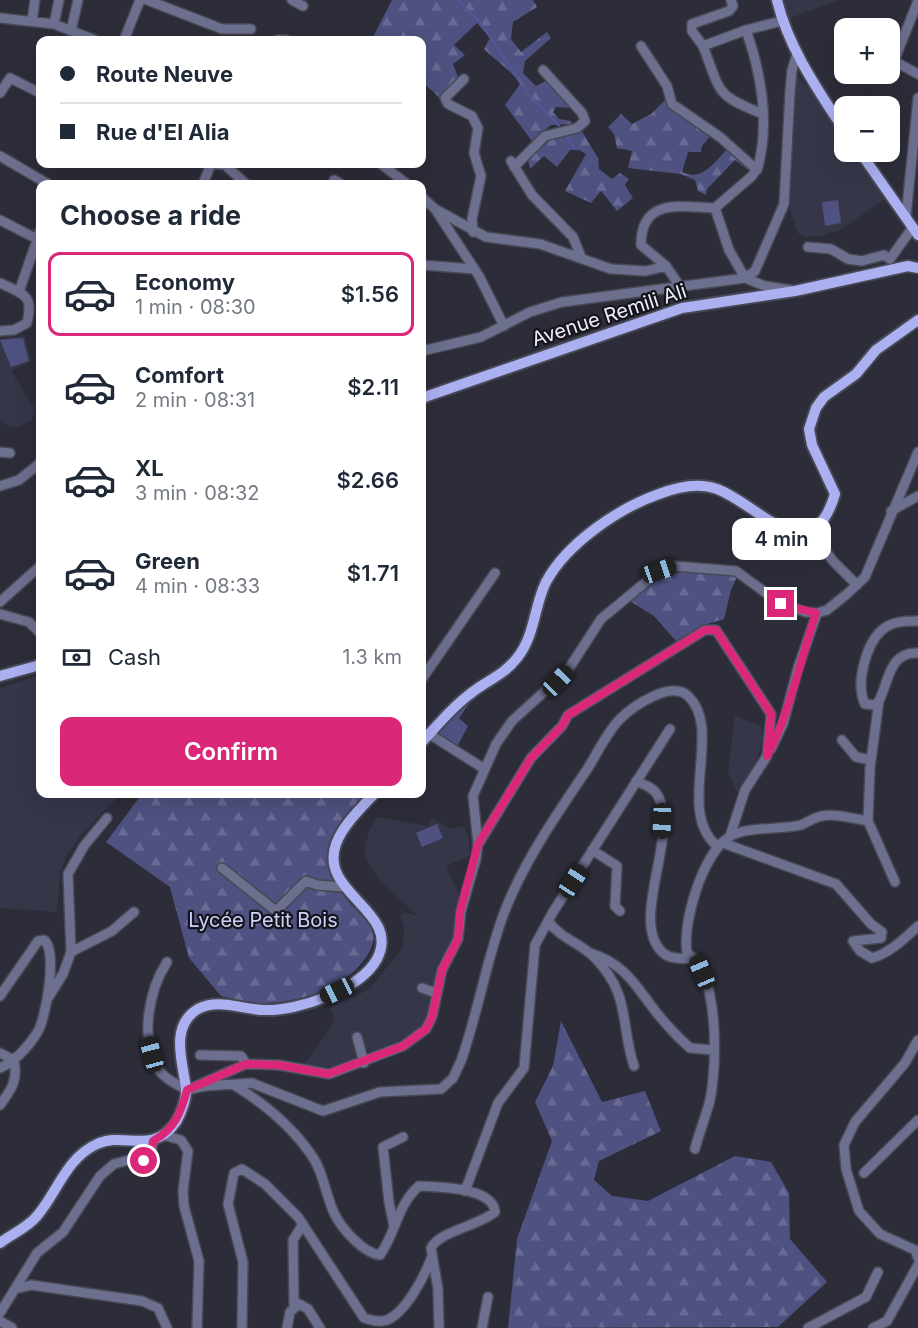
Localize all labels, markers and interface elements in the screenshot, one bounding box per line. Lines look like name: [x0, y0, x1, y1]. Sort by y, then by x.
map controls: [834, 18, 900, 162]
button: +: [834, 18, 900, 84]
text: Route Neuve: [96, 61, 233, 87]
button: −: [834, 96, 900, 162]
text: Rue d'El Alia: [96, 119, 229, 145]
text: Choose a ride: [60, 199, 241, 232]
icon: car: [63, 267, 117, 321]
text: Economy: [135, 269, 235, 295]
street label: Avenue Remili Ali: [529, 279, 689, 351]
text: $1.56: [341, 281, 399, 307]
text: 1 min · 08:30: [135, 295, 256, 319]
icon: car: [63, 360, 117, 414]
text: Comfort: [135, 362, 224, 388]
text: $2.11: [347, 374, 399, 400]
text: 2 min · 08:31: [135, 388, 255, 412]
icon: car: [63, 453, 117, 507]
text: XL: [135, 455, 164, 481]
text: $2.66: [336, 467, 399, 493]
text: 3 min · 08:32: [135, 481, 259, 505]
callout: 4 min: [732, 517, 830, 559]
text: 4 min: [755, 527, 808, 551]
icon: car: [63, 546, 117, 600]
text: Green: [135, 548, 200, 574]
car: [639, 557, 679, 585]
text: $1.71: [347, 560, 399, 586]
text: 4 min · 08:33: [135, 574, 260, 598]
route end: [767, 590, 794, 617]
icon: cash: [60, 641, 93, 674]
text: Cash: [108, 644, 161, 670]
text: 1.3 km: [342, 645, 402, 669]
car: [539, 662, 577, 700]
button: Confirm: [60, 717, 402, 786]
car: [652, 803, 672, 839]
car: [556, 861, 590, 901]
park label: Lycée Petit Bois: [188, 908, 338, 932]
car: [687, 952, 717, 992]
car: [317, 975, 357, 1007]
car: [139, 1034, 165, 1074]
route start: [130, 1147, 157, 1174]

